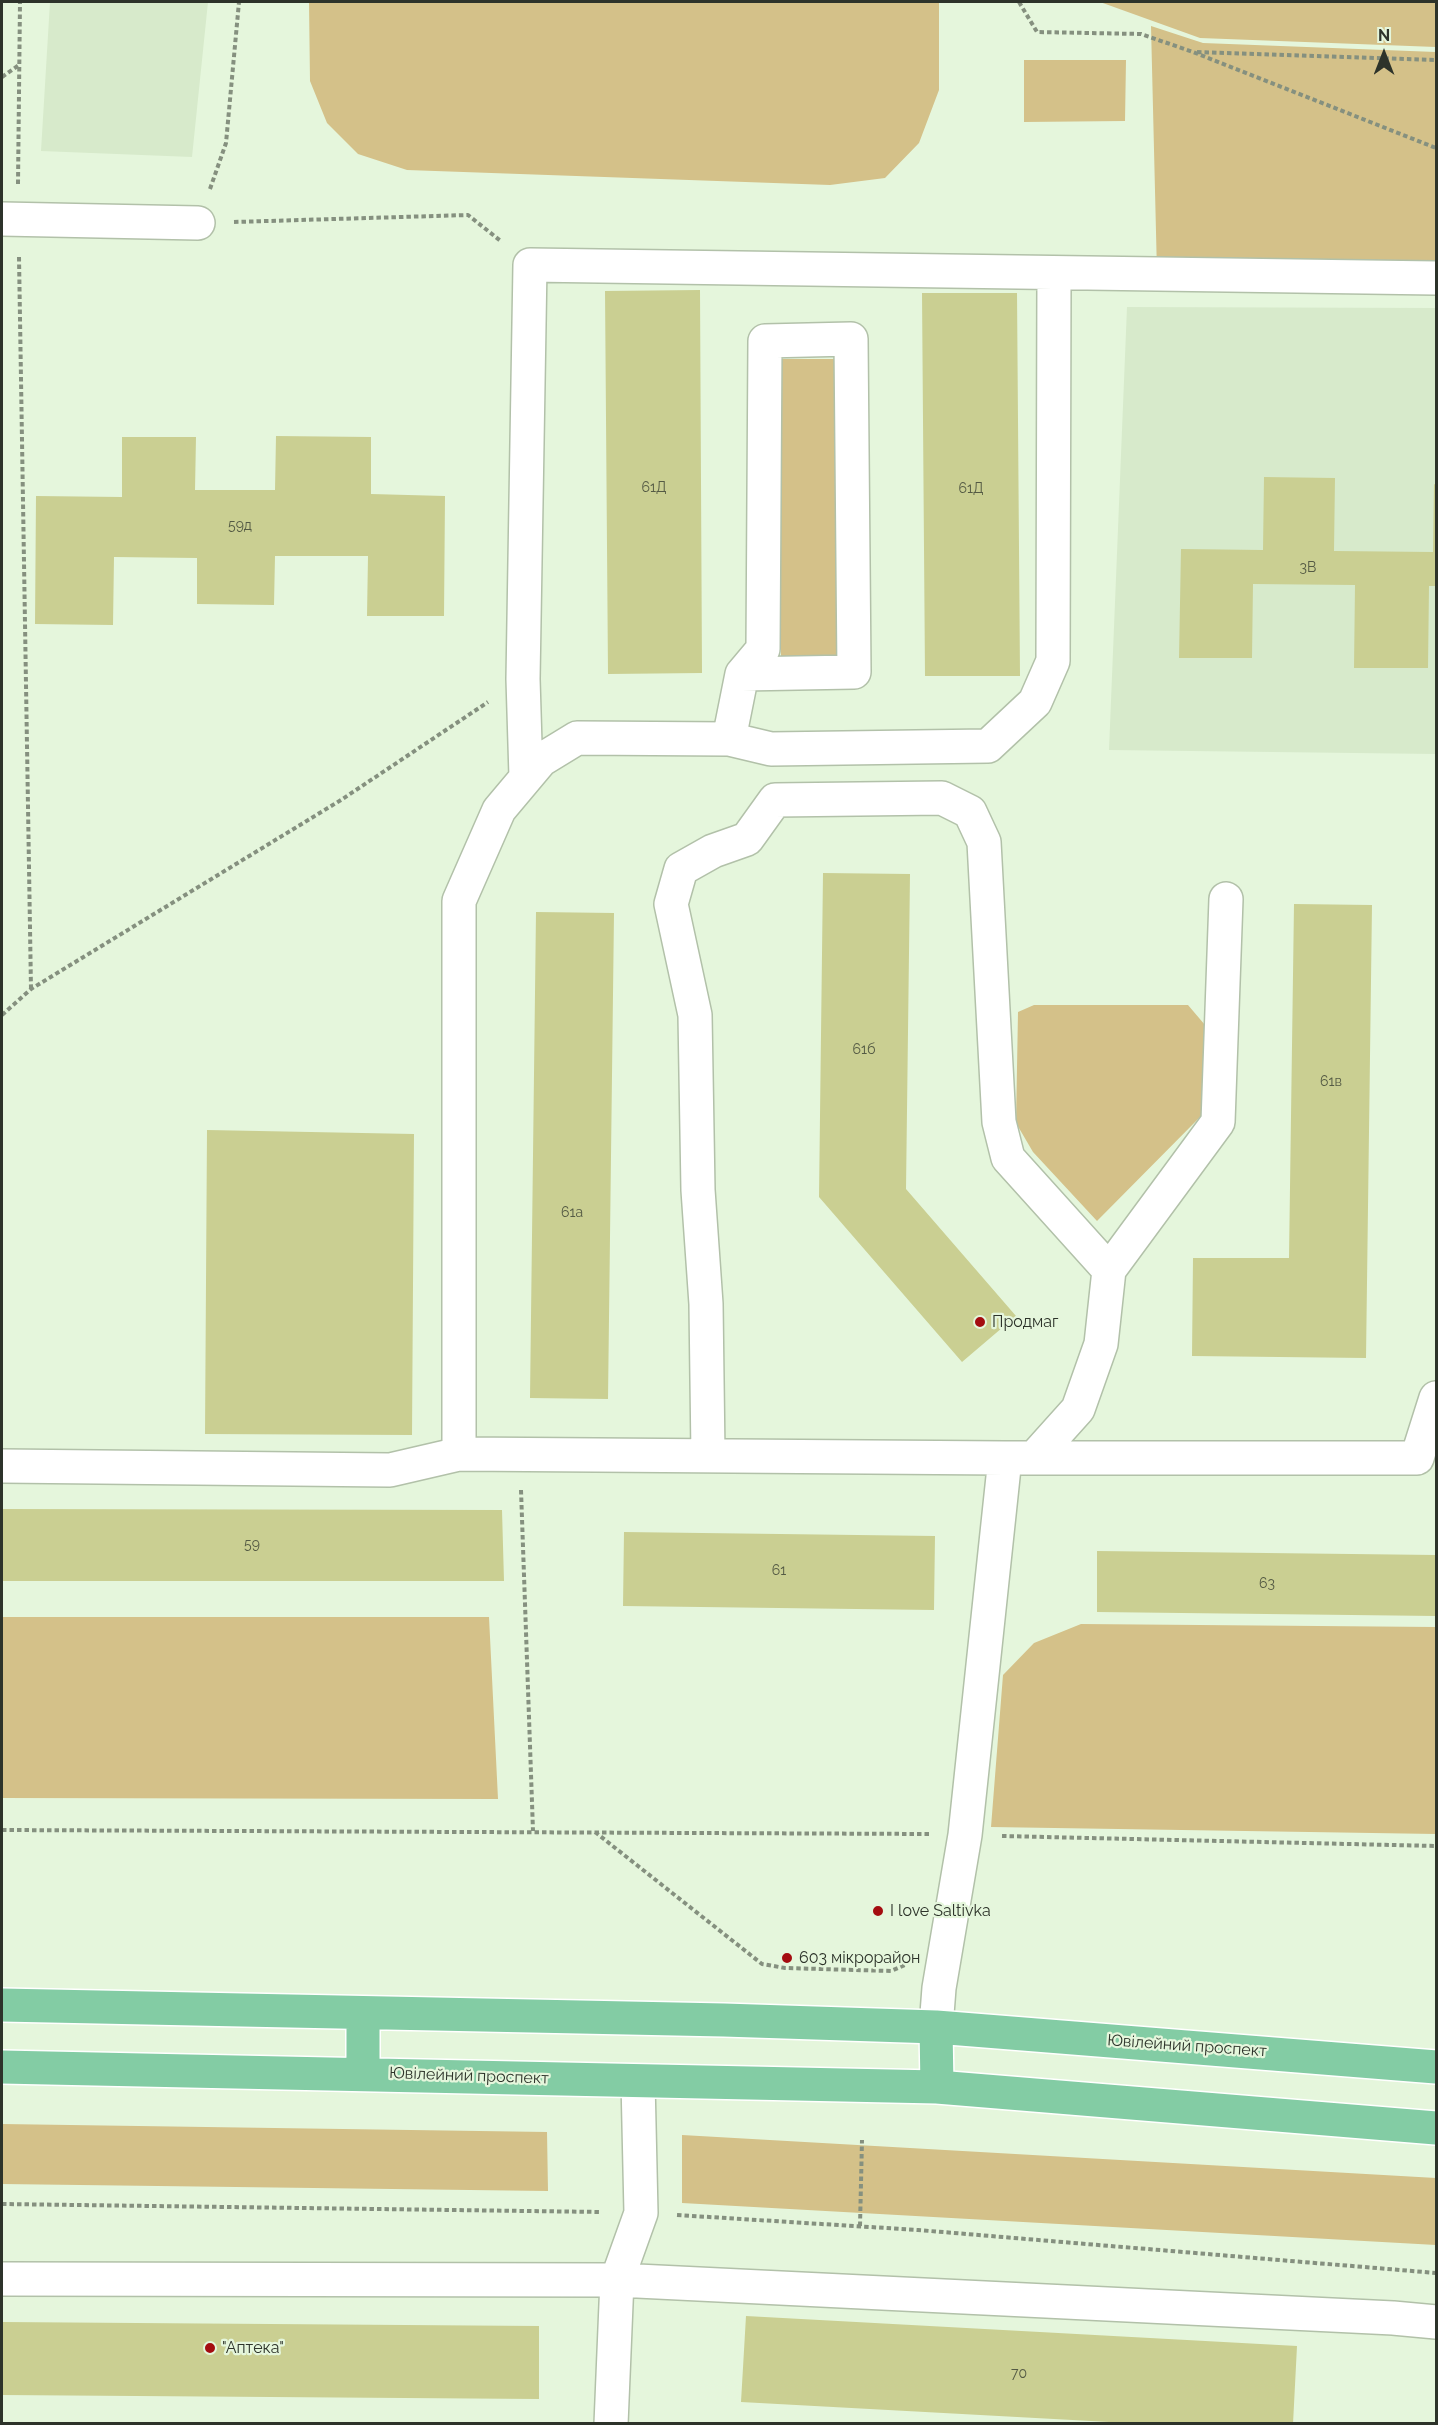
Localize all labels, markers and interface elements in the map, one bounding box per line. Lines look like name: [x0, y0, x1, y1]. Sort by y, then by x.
north arrow: [1354, 24, 1414, 84]
text: N: [1378, 26, 1390, 45]
house number: 61Д: [642, 480, 666, 496]
house number: 61Д: [959, 481, 983, 497]
house number: 59д: [228, 518, 252, 534]
house number: 3В: [1300, 560, 1316, 576]
house number: 61б: [853, 1042, 875, 1058]
house number: 61в: [1320, 1074, 1342, 1090]
house number: 61а: [561, 1205, 583, 1221]
place label: Продмаг: [992, 1312, 1059, 1332]
marker: Продмаг: [973, 1315, 987, 1329]
house number: 59: [244, 1537, 260, 1553]
house number: 61: [772, 1563, 786, 1579]
house number: 63: [1259, 1576, 1275, 1592]
place label: I love Saltivka: [890, 1901, 991, 1921]
marker: I love Saltivka: [871, 1904, 885, 1918]
place label: 603 мікрорайон: [799, 1948, 920, 1968]
marker: 603 мікрорайон: [780, 1951, 794, 1965]
street label: Ювілейний проспект: [1107, 2031, 1267, 2061]
street label: Ювілейний проспект: [389, 2064, 549, 2088]
place label: "Аптека": [222, 2338, 284, 2358]
marker: "Аптека": [203, 2341, 217, 2355]
house number: 70: [1011, 2366, 1027, 2382]

